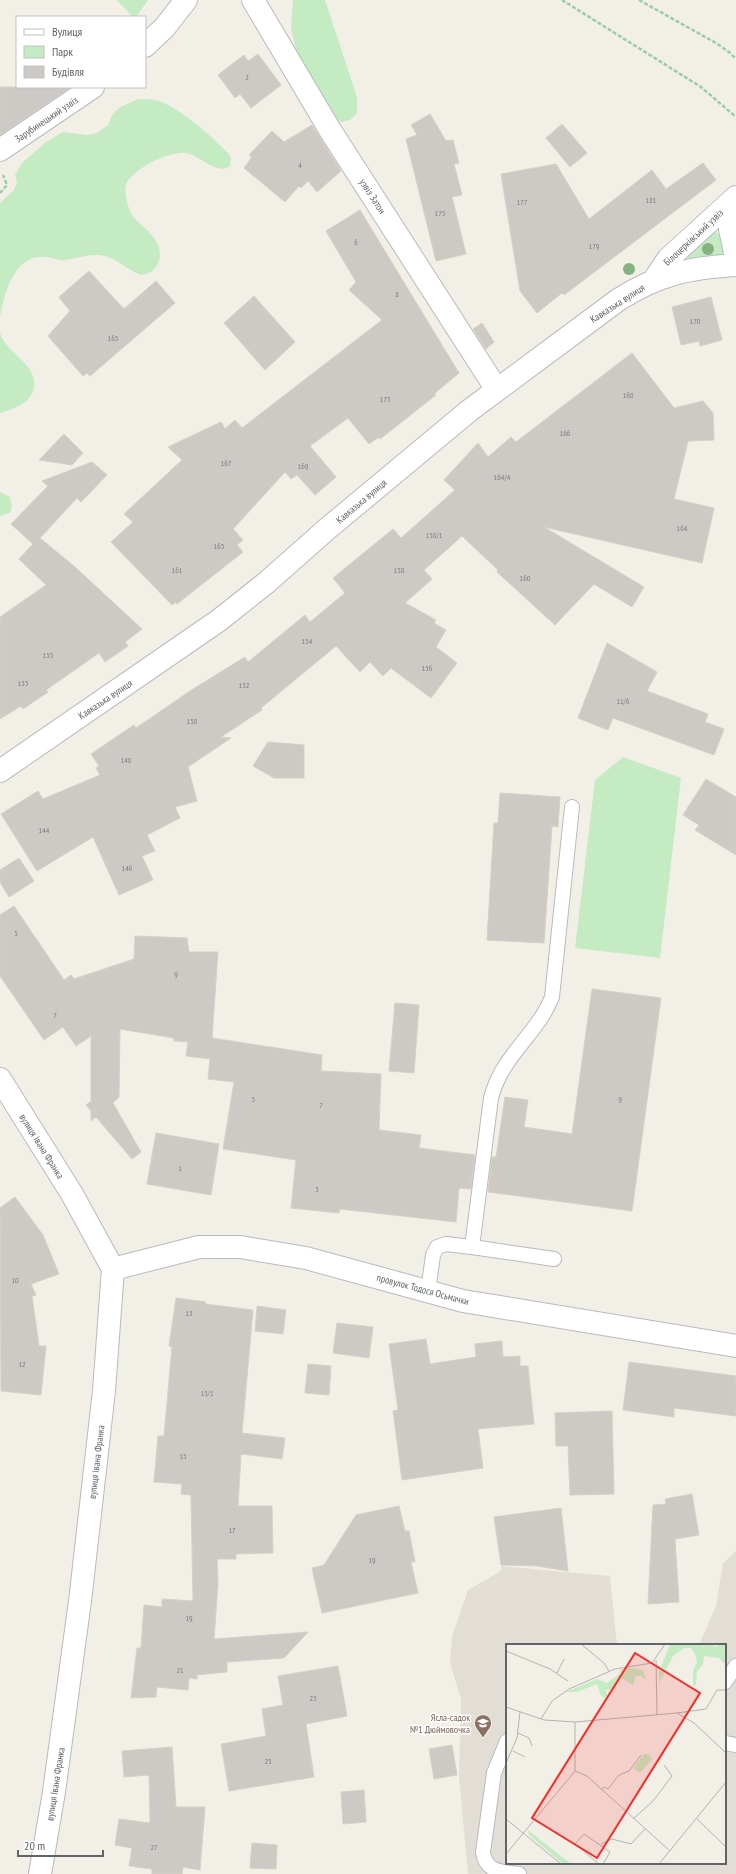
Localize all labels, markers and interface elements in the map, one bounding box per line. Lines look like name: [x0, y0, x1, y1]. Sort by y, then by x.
legend: [16, 16, 146, 88]
text: Вулиця: [52, 24, 82, 39]
text: Парк: [52, 44, 73, 59]
text: Будівля: [52, 64, 84, 79]
house number: 2: [245, 72, 249, 82]
street label: Зарубинецький узвіз: [12, 93, 81, 145]
house number: 4: [298, 160, 302, 170]
street label: узвіз Затон: [356, 176, 389, 216]
house number: 181: [646, 195, 657, 205]
house number: 177: [517, 197, 528, 207]
street label: Білоцерківський узвіз: [661, 206, 726, 268]
house number: 175: [435, 208, 445, 218]
house number: 6: [354, 237, 358, 247]
house number: 179: [589, 241, 600, 251]
street label: Кавказька вулиця: [588, 281, 647, 326]
house number: 8: [395, 289, 399, 299]
house number: 170: [690, 316, 701, 326]
house number: 165: [108, 333, 118, 343]
house number: 168: [623, 390, 634, 400]
house number: 173: [380, 394, 391, 404]
house number: 166: [560, 428, 571, 438]
house number: 167: [221, 458, 232, 468]
house number: 169: [298, 461, 309, 471]
house number: 164/4: [494, 472, 511, 482]
street label: Кавказька вулиця: [333, 476, 390, 526]
house number: 164: [677, 523, 688, 533]
house number: 158/1: [426, 530, 443, 540]
house number: 163: [214, 541, 225, 551]
house number: 161: [172, 565, 183, 575]
house number: 158: [394, 565, 405, 575]
house number: 160: [520, 573, 531, 583]
house number: 154: [302, 636, 313, 646]
house number: 155: [43, 650, 53, 660]
house number: 156: [422, 663, 433, 673]
street label: Кавказька вулиця: [76, 676, 135, 722]
house number: 153: [18, 678, 29, 688]
house number: 152: [239, 680, 250, 690]
house number: 11/6: [616, 696, 630, 706]
house number: 150: [187, 716, 198, 726]
house number: 148: [121, 755, 132, 765]
house number: 144: [39, 825, 50, 835]
house number: 146: [122, 863, 133, 873]
house number: 5: [14, 928, 18, 938]
house number: 9: [174, 969, 178, 979]
house number: 7: [53, 1010, 57, 1020]
house number: 3: [251, 1094, 255, 1104]
house number: 9: [618, 1094, 622, 1104]
house number: 7: [319, 1100, 323, 1110]
street label: вулиця Івана Франка: [16, 1111, 67, 1181]
house number: 1: [178, 1163, 182, 1173]
house number: 5: [315, 1184, 319, 1194]
street label: провулок Тодося Осьмачки: [375, 1271, 470, 1308]
house number: 10: [11, 1275, 19, 1285]
house number: 13: [185, 1308, 193, 1318]
house number: 12: [18, 1359, 26, 1369]
house number: 13/1: [200, 1388, 214, 1398]
street label: вулиця Івана Франка: [86, 1424, 107, 1500]
house number: 15: [179, 1451, 187, 1461]
house number: 17: [228, 1525, 236, 1535]
house number: 19: [368, 1555, 376, 1565]
house number: 19: [185, 1613, 193, 1623]
inset map: [506, 1644, 726, 1864]
house number: 21: [176, 1665, 184, 1675]
house number: 23: [309, 1693, 317, 1703]
place label: Ясла-садок №1 Дюймовочка: [410, 1711, 470, 1736]
school or university icon: Ясла-садок №1 Дюймовочка: [473, 1713, 493, 1738]
street label: вулиця Івана Франка: [43, 1746, 68, 1822]
house number: 25: [264, 1756, 272, 1766]
scale bar: [18, 1832, 103, 1858]
text: 20 m: [24, 1838, 45, 1853]
house number: 27: [150, 1842, 158, 1852]

